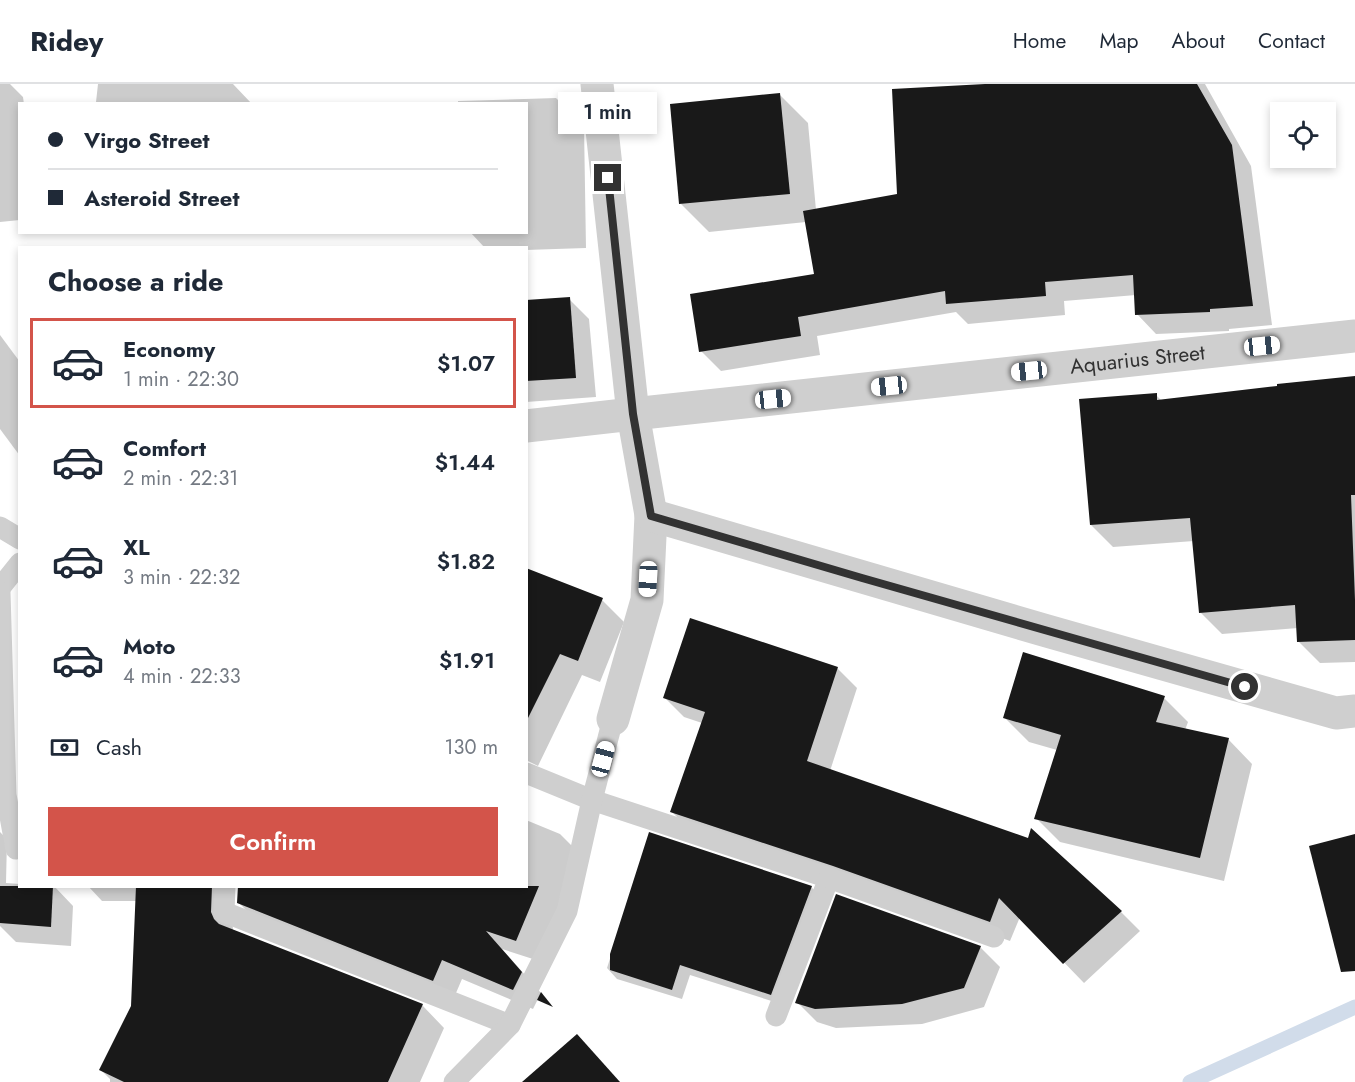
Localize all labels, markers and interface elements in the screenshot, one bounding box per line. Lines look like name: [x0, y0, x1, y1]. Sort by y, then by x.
text: Ridey: [30, 21, 103, 62]
text: Home: [1013, 26, 1066, 56]
text: Map: [1099, 26, 1139, 56]
text: About: [1172, 26, 1225, 56]
text: Contact: [1258, 26, 1325, 56]
callout: 1 min: [558, 91, 658, 133]
text: 1 min: [583, 98, 632, 127]
map controls: [1270, 102, 1336, 168]
button: locate: [1270, 102, 1336, 168]
text: Virgo Street: [84, 124, 210, 156]
route end: [594, 164, 621, 191]
text: Asteroid Street: [84, 182, 239, 214]
text: Choose a ride: [48, 262, 223, 301]
text: Economy: [123, 333, 215, 365]
car: [1243, 335, 1281, 357]
icon: car: [51, 336, 105, 390]
street label: Aquarius Street: [1068, 337, 1206, 382]
text: $1.07: [437, 347, 495, 379]
car: [1010, 360, 1048, 382]
text: 1 min · 22:30: [123, 365, 239, 394]
car: [870, 375, 908, 397]
car: [754, 388, 792, 410]
text: Comfort: [123, 432, 206, 464]
icon: car: [51, 435, 105, 489]
text: $1.44: [435, 446, 495, 478]
text: 2 min · 22:31: [123, 464, 238, 493]
text: XL: [123, 531, 150, 563]
icon: car: [51, 534, 105, 588]
text: $1.82: [437, 545, 495, 577]
car: [638, 561, 658, 597]
text: 3 min · 22:32: [123, 563, 240, 592]
text: Moto: [123, 630, 176, 662]
icon: car: [51, 633, 105, 687]
text: $1.91: [439, 644, 495, 676]
text: 4 min · 22:33: [123, 662, 241, 691]
route start: [1231, 673, 1258, 700]
icon: cash: [48, 731, 81, 764]
text: Cash: [96, 731, 142, 763]
text: 130 m: [444, 733, 498, 762]
car: [590, 739, 616, 779]
button: Confirm: [48, 807, 498, 876]

